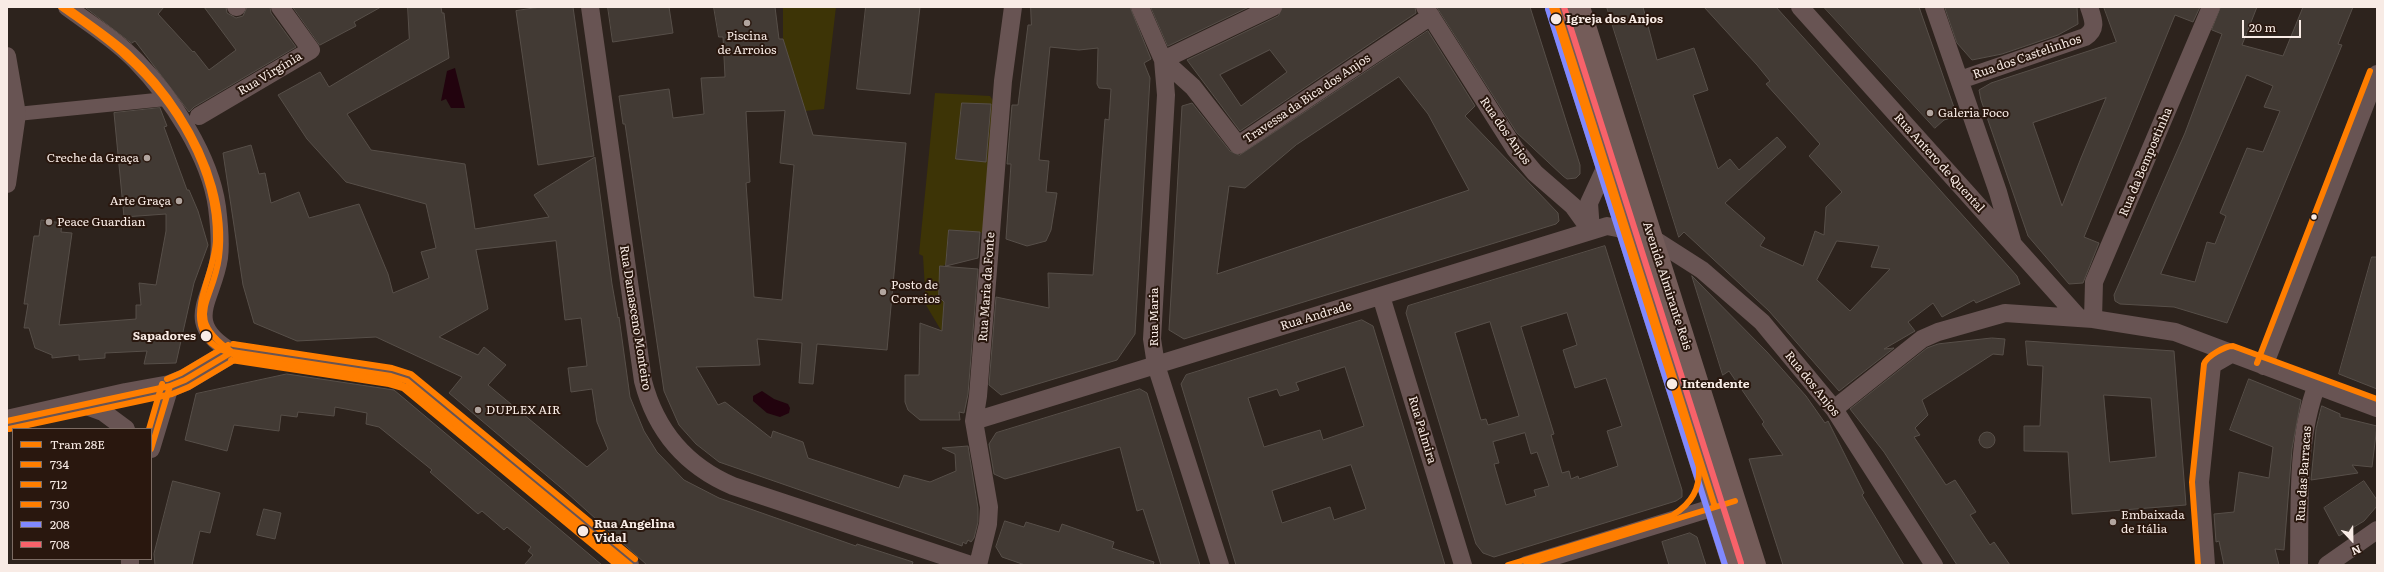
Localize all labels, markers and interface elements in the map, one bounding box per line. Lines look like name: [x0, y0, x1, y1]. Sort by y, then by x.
marker: Igreja dos Anjos: [1549, 12, 1563, 26]
place label: Igreja dos Anjos: [1566, 12, 1663, 26]
scale bar: [2244, 12, 2303, 38]
marker: Piscina de Arroios: [742, 18, 752, 28]
text: 20 m: [2249, 18, 2276, 36]
place label: Piscina de Arroios: [718, 29, 776, 57]
street label: Rua dos Castelinhos: [1971, 32, 2083, 82]
street label: Rua Virgínia: [235, 49, 305, 99]
street label: Travessa da Bica dos Anjos: [1241, 51, 1373, 147]
street label: Rua dos Anjos: [1476, 95, 1534, 167]
street label: Rua da Bempostinha: [2116, 105, 2176, 219]
place label: Galeria Foco: [1938, 106, 2009, 120]
marker: Galeria Foco: [1925, 108, 1935, 118]
street label: Rua Antero de Quental: [1891, 111, 1987, 215]
place label: Creche da Graça: [47, 151, 139, 165]
marker: Creche da Graça: [142, 153, 152, 163]
place label: Arte Graça: [110, 194, 171, 208]
marker: Arte Graça: [174, 196, 184, 206]
unlabelled marker: [2309, 212, 2319, 222]
place label: Peace Guardian: [57, 215, 146, 229]
marker: Peace Guardian: [44, 217, 54, 227]
street label: Avenida Almirante Reis: [1639, 220, 1695, 352]
street label: Rua Maria da Fonte: [976, 232, 998, 342]
street label: Rua Damasceno Monteiro: [616, 244, 654, 392]
place label: Posto de Correios: [891, 278, 940, 306]
marker: Posto de Correios: [878, 287, 888, 297]
street label: Rua Maria: [1147, 288, 1161, 346]
street label: Rua Andrade: [1279, 298, 1353, 334]
place label: Sapadores: [133, 329, 196, 343]
marker: Sapadores: [199, 329, 213, 343]
street label: Rua dos Anjos: [1782, 349, 1842, 419]
marker: Intendente: [1665, 377, 1679, 391]
place label: Intendente: [1682, 377, 1750, 391]
street label: Rua Palmira: [1405, 394, 1439, 466]
place label: DUPLEX AIR: [486, 403, 561, 417]
marker: DUPLEX AIR: [473, 405, 483, 415]
street label: Rua das Barracas: [2293, 426, 2315, 522]
legend: [12, 428, 152, 560]
text: Tram 28E: [50, 435, 105, 453]
text: 734: [50, 455, 69, 473]
text: 712: [50, 475, 67, 493]
text: 730: [50, 495, 69, 513]
place label: Embaixada de Itália: [2121, 508, 2185, 536]
text: 208: [50, 515, 70, 533]
place label: Rua Angelina Vidal: [594, 517, 675, 545]
marker: Embaixada de Itália: [2108, 517, 2118, 527]
north arrow: [2332, 520, 2372, 560]
marker: Rua Angelina Vidal: [576, 524, 590, 538]
text: 708: [50, 535, 70, 553]
text: N: [2349, 542, 2364, 560]

